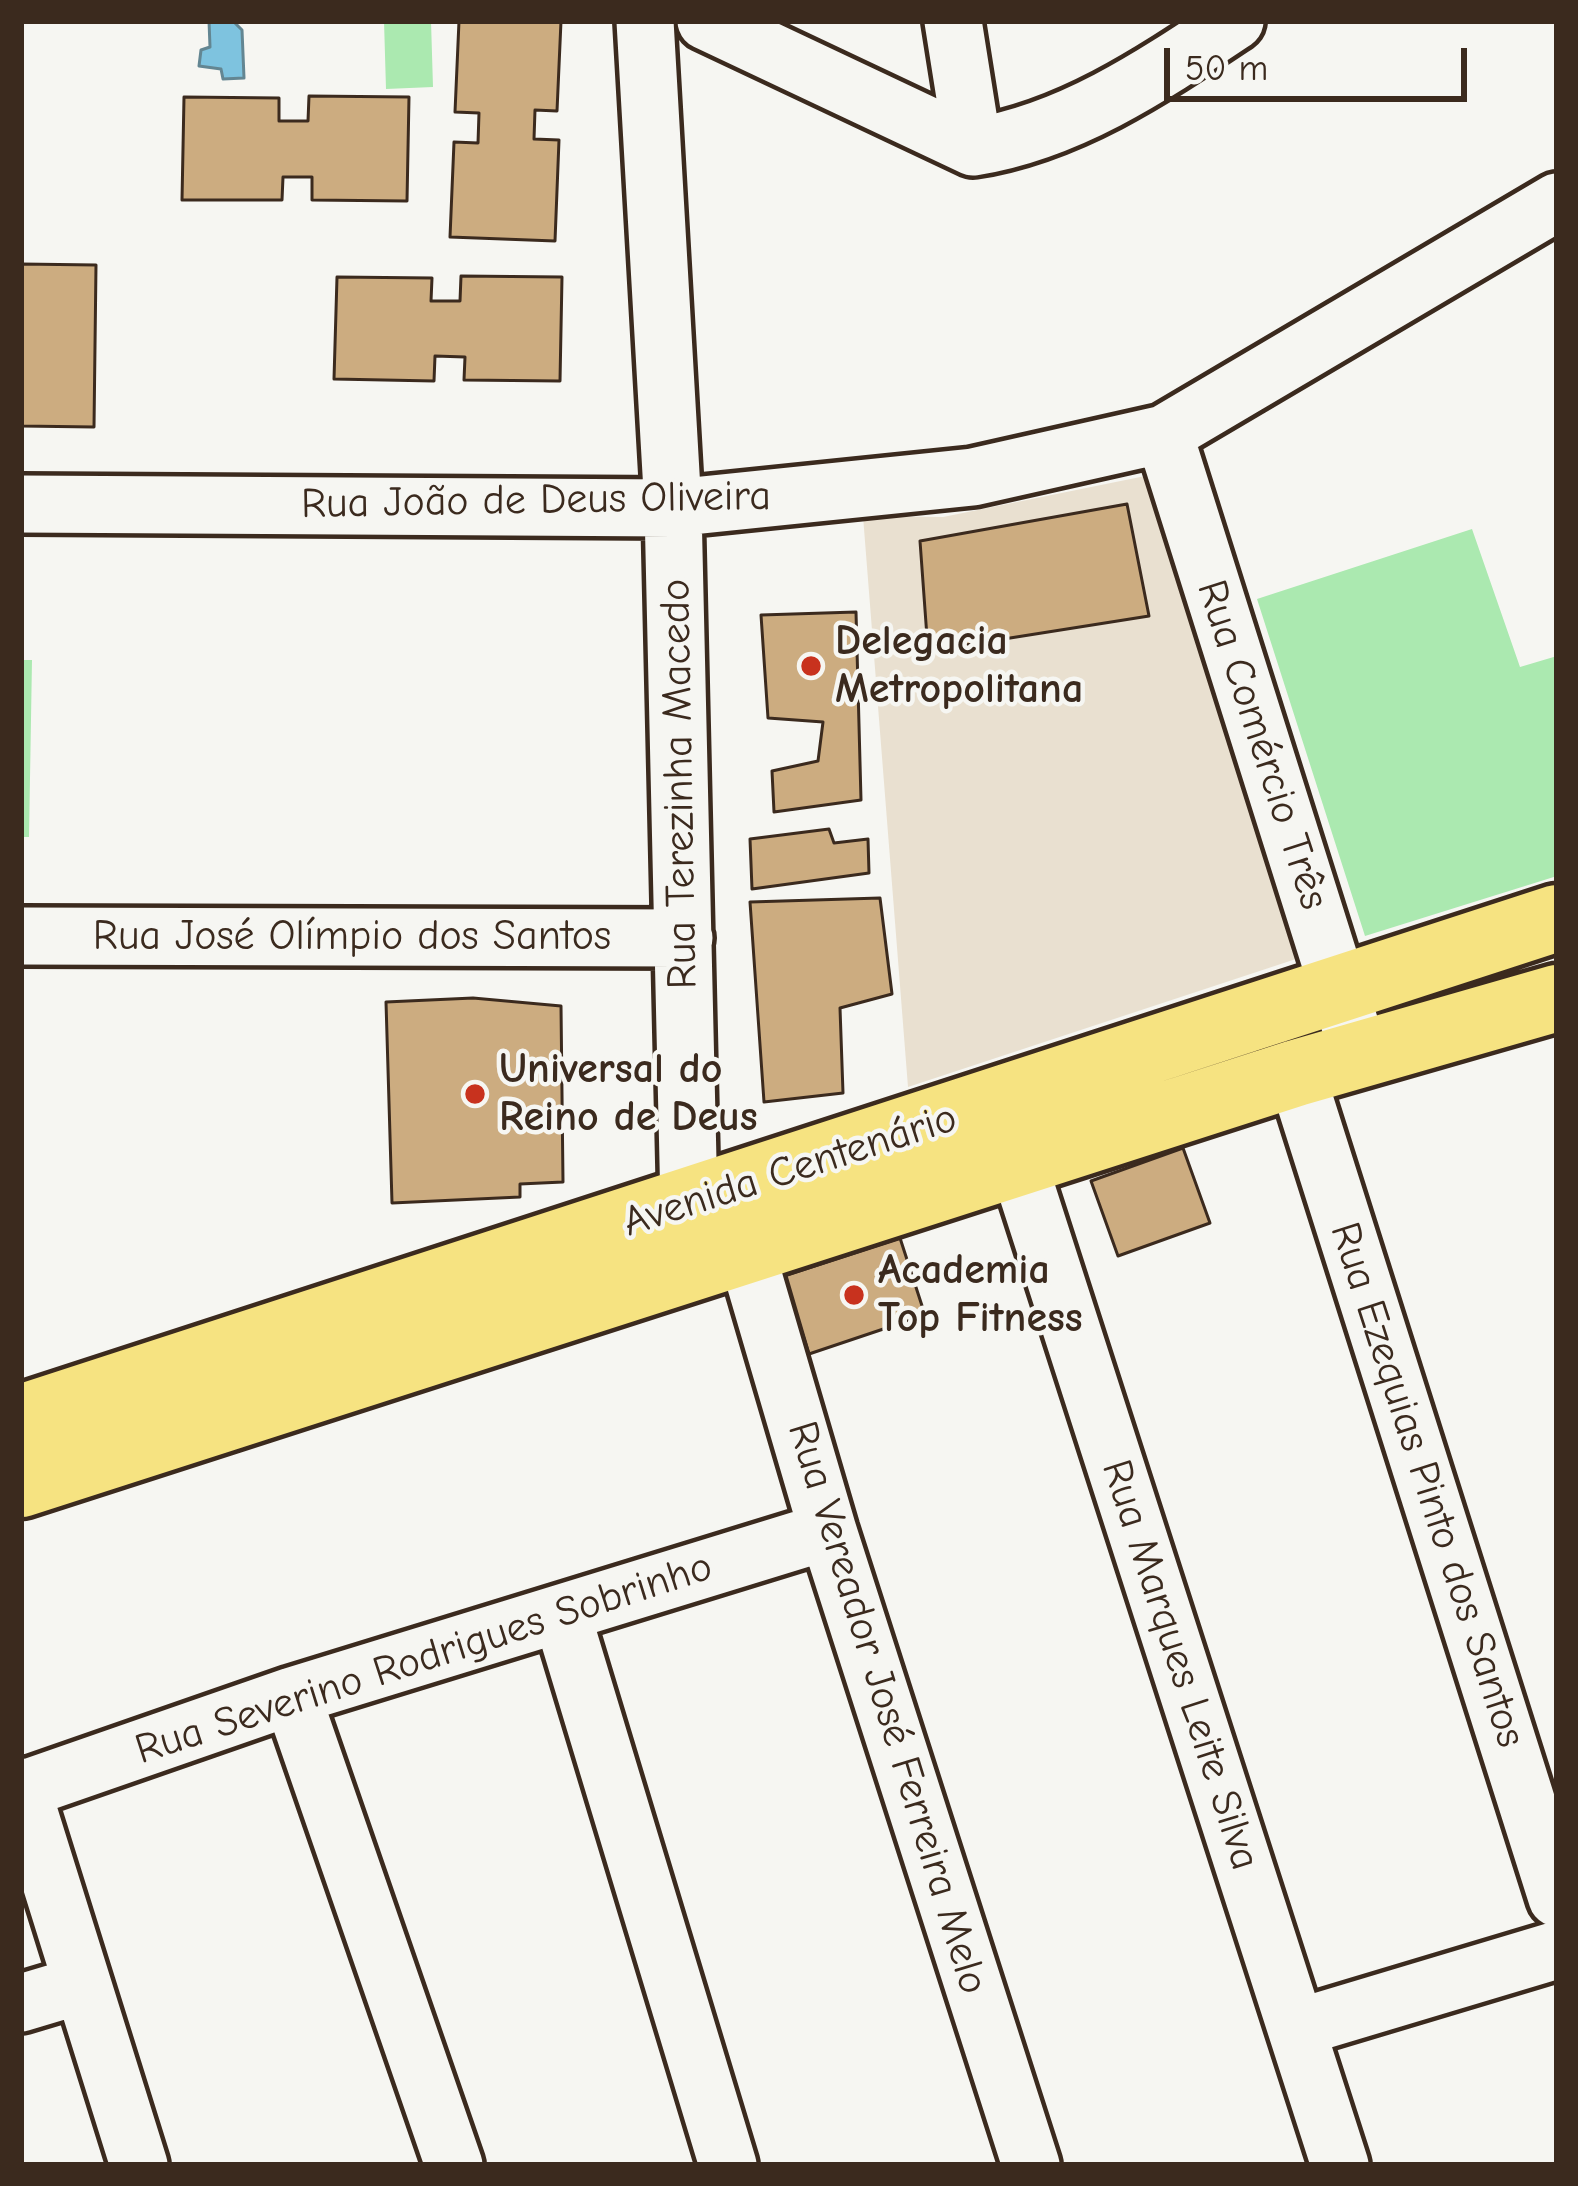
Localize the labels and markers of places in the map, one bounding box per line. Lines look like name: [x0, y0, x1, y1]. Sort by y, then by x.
place label: Delegacia Metropolitana: [835, 617, 1083, 716]
marker: Delegacia Metropolitana: [798, 653, 824, 679]
place label: Universal do Reino de Deus: [499, 1045, 758, 1144]
marker: Universal do Reino de Deus: [462, 1081, 488, 1107]
place label: Academia Top Fitness: [878, 1246, 1083, 1344]
marker: Academia Top Fitness: [841, 1282, 867, 1308]

